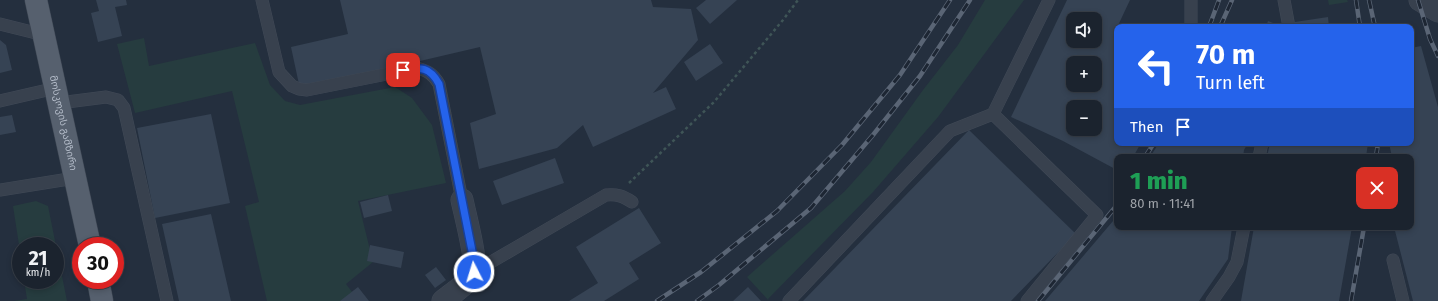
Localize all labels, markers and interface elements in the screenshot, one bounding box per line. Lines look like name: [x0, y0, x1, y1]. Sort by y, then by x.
map controls: [1066, 12, 1102, 136]
button: sound: [1066, 12, 1102, 48]
text: 70 m: [1196, 38, 1255, 71]
icon: left: [1130, 40, 1182, 92]
pin: [386, 53, 420, 87]
button: +: [1066, 56, 1102, 92]
icon: arrive: [392, 59, 414, 81]
text: Turn left: [1196, 72, 1265, 94]
street label: მოსკოვის გამზირი: [47, 74, 79, 172]
button: −: [1066, 100, 1102, 136]
icon: arrive: [1172, 116, 1194, 138]
text: Then: [1130, 118, 1164, 136]
text: 1 min: [1130, 167, 1188, 195]
button: close: [1356, 167, 1398, 209]
text: 80 m · 11:41: [1130, 196, 1195, 211]
speed limit sign: 30: [72, 237, 124, 289]
text: 21: [28, 246, 48, 270]
position arrow: [453, 251, 495, 293]
text: km/h: [26, 267, 50, 279]

